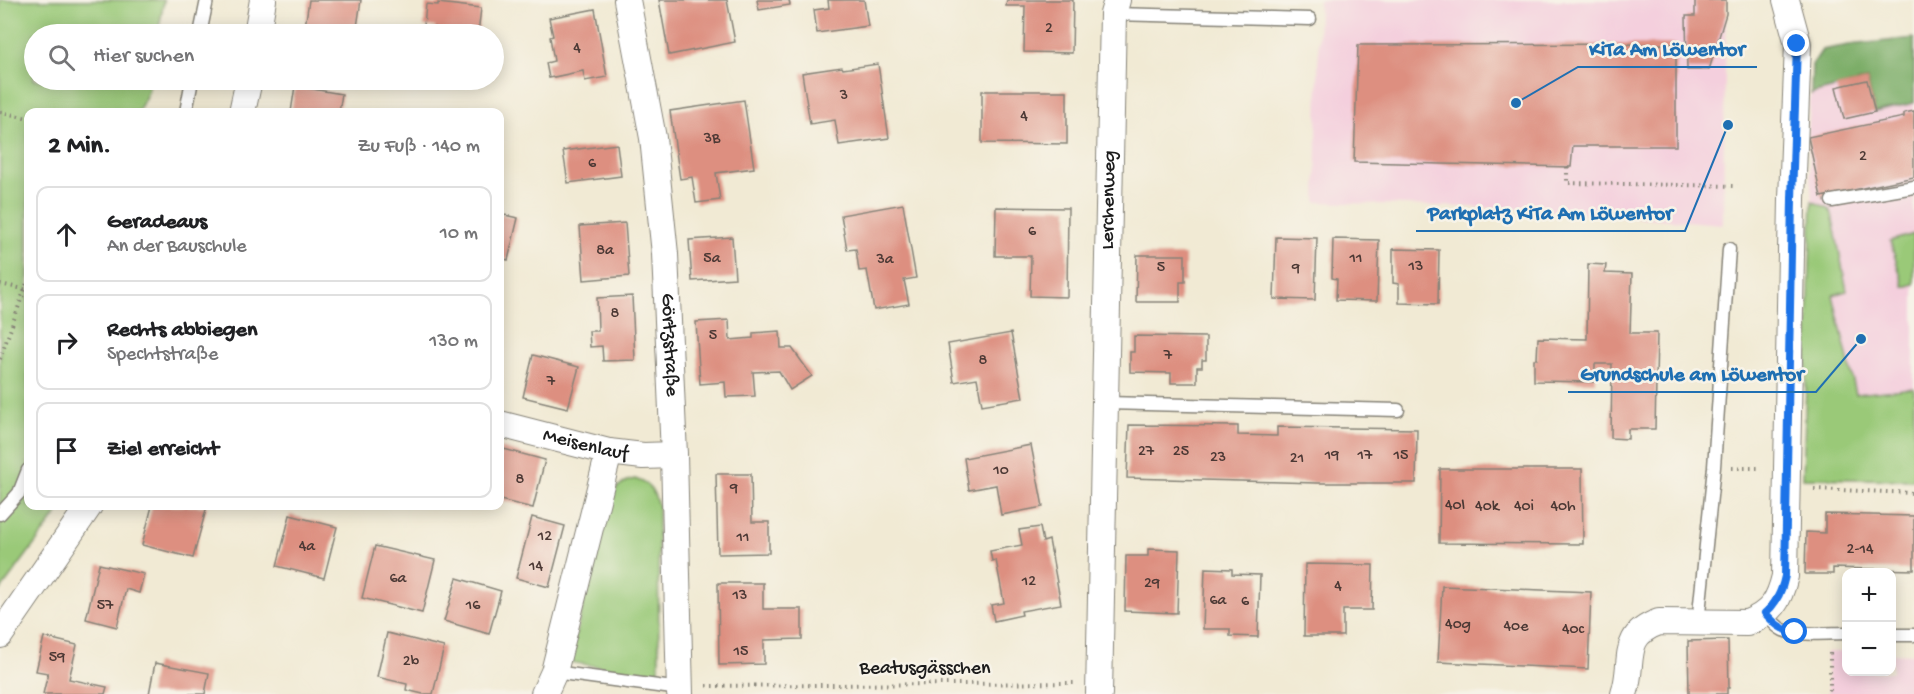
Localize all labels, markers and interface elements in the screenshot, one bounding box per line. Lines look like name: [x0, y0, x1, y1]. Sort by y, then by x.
house number: 2: [1045, 20, 1053, 39]
search box: [24, 24, 504, 90]
callout: KiTa Am Löwentor: [1578, 28, 1757, 67]
route end: [1783, 30, 1809, 56]
text: KiTa Am Löwentor: [1588, 39, 1747, 64]
house number: 4: [573, 40, 581, 59]
icon: search: [45, 41, 78, 74]
text: Hier suchen: [93, 44, 194, 70]
house number: 3: [839, 87, 848, 106]
house number: 4: [1020, 108, 1028, 127]
house number: 3B: [703, 130, 721, 149]
text: 2 Min.: [48, 132, 111, 163]
text: Zu Fuß · 140 m: [358, 136, 480, 159]
house number: 2: [1859, 148, 1867, 167]
street label: Lerchenweg: [1097, 150, 1122, 250]
house number: 6: [588, 155, 597, 174]
callout: Parkplatz KiTa Am Löwentor: [1416, 192, 1685, 231]
text: Parkplatz KiTa Am Löwentor: [1426, 203, 1675, 228]
text: Geradeaus: [107, 210, 207, 236]
icon: ahead: [50, 218, 83, 251]
text: 10 m: [440, 223, 478, 246]
house number: 6: [1028, 223, 1037, 242]
text: An der Bauschule: [107, 236, 247, 259]
house number: 8a: [596, 242, 615, 261]
house number: 5a: [703, 250, 722, 269]
house number: 11: [1349, 250, 1362, 269]
house number: 3a: [875, 251, 895, 270]
house number: 13: [1408, 258, 1423, 277]
house number: 5: [1157, 259, 1165, 278]
house number: 9: [1291, 260, 1300, 279]
street label: Görtzstraße: [655, 293, 683, 398]
house number: 8: [611, 305, 620, 324]
text: Rechts abbiegen: [107, 318, 257, 344]
icon: right: [50, 326, 83, 359]
house number: 5: [709, 327, 717, 346]
text: 130 m: [429, 331, 478, 354]
text: Spechtstraße: [107, 344, 218, 367]
house number: 7: [1163, 347, 1173, 366]
house number: 8: [979, 352, 988, 371]
callout: Grundschule am Löwentor: [1568, 353, 1816, 392]
text: Grundschule am Löwentor: [1580, 364, 1806, 389]
house number: 7: [546, 373, 556, 392]
street label: Meisenlauf: [540, 424, 631, 466]
icon: arrive: [50, 434, 83, 467]
text: Ziel erreicht: [107, 437, 219, 463]
house number: 27: [1138, 443, 1155, 462]
house number: 25: [1173, 443, 1189, 462]
house number: 19: [1324, 447, 1339, 466]
house number: 17: [1357, 447, 1373, 466]
house number: 15: [1393, 447, 1408, 466]
house number: 23: [1210, 449, 1226, 468]
house number: 21: [1290, 450, 1304, 469]
house number: 10: [992, 462, 1009, 481]
house number: 8: [516, 471, 525, 490]
house number: 9: [729, 480, 738, 499]
house number: 40l: [1445, 497, 1465, 516]
house number: 40k: [1475, 498, 1501, 517]
house number: 40i: [1514, 498, 1534, 517]
house number: 40h: [1550, 498, 1576, 517]
house number: 12: [537, 528, 552, 547]
house number: 11: [736, 529, 749, 548]
house number: 4a: [299, 538, 316, 557]
house number: 2-14: [1847, 541, 1874, 560]
house number: 14: [528, 558, 543, 577]
map controls: [1842, 568, 1896, 676]
button: +: [1842, 568, 1896, 622]
house number: 6a: [390, 570, 408, 589]
house number: 12: [1021, 573, 1036, 592]
house number: 29: [1144, 575, 1160, 594]
house number: 4: [1334, 578, 1342, 597]
house number: 13: [732, 587, 747, 606]
house number: 6a: [1210, 592, 1228, 611]
house number: 6: [1241, 593, 1250, 612]
house number: 57: [97, 597, 114, 616]
house number: 16: [465, 597, 481, 616]
house number: 40g: [1445, 616, 1471, 635]
house number: 40e: [1504, 618, 1529, 637]
route start: [1781, 618, 1807, 644]
house number: 40c: [1562, 621, 1585, 640]
button: −: [1842, 622, 1896, 676]
house number: 15: [733, 643, 748, 662]
house number: 59: [49, 649, 65, 668]
house number: 2b: [403, 653, 420, 672]
street label: Beatusgässchen: [858, 658, 991, 681]

